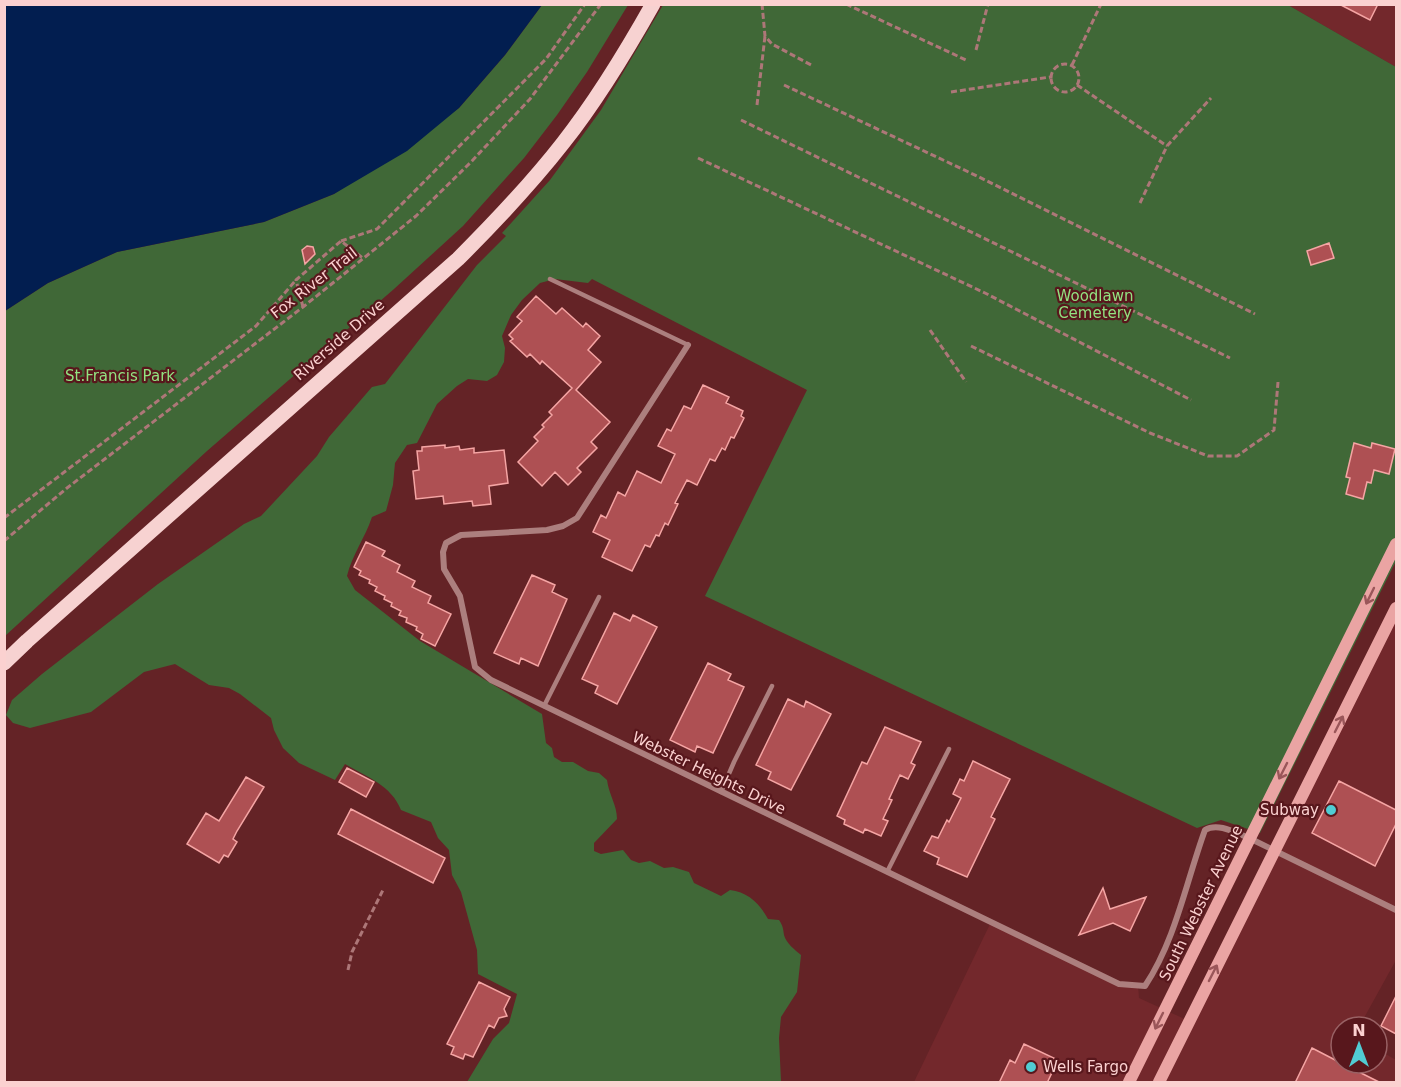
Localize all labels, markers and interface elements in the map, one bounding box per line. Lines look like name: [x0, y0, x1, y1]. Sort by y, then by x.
street label: Fox River Trail: [267, 244, 361, 322]
park label: Woodlawn Cemetery: [1057, 287, 1133, 322]
street label: Riverside Drive: [290, 296, 388, 384]
park label: St.Francis Park: [65, 367, 175, 385]
one-way arrow: [1364, 587, 1375, 605]
one-way arrow: [1334, 716, 1345, 734]
street label: Webster Heights Drive: [629, 728, 789, 818]
one-way arrow: [1277, 761, 1288, 779]
place label: Subway: [1260, 801, 1319, 819]
marker: Subway: [1324, 803, 1338, 817]
street label: South Webster Avenue: [1156, 822, 1246, 984]
one-way arrow: [1208, 965, 1219, 983]
one-way arrow: [1153, 1011, 1165, 1029]
north arrow: [1329, 1015, 1389, 1075]
text: N: [1352, 1021, 1366, 1040]
place label: Wells Fargo: [1043, 1058, 1128, 1076]
marker: Wells Fargo: [1024, 1060, 1038, 1074]

